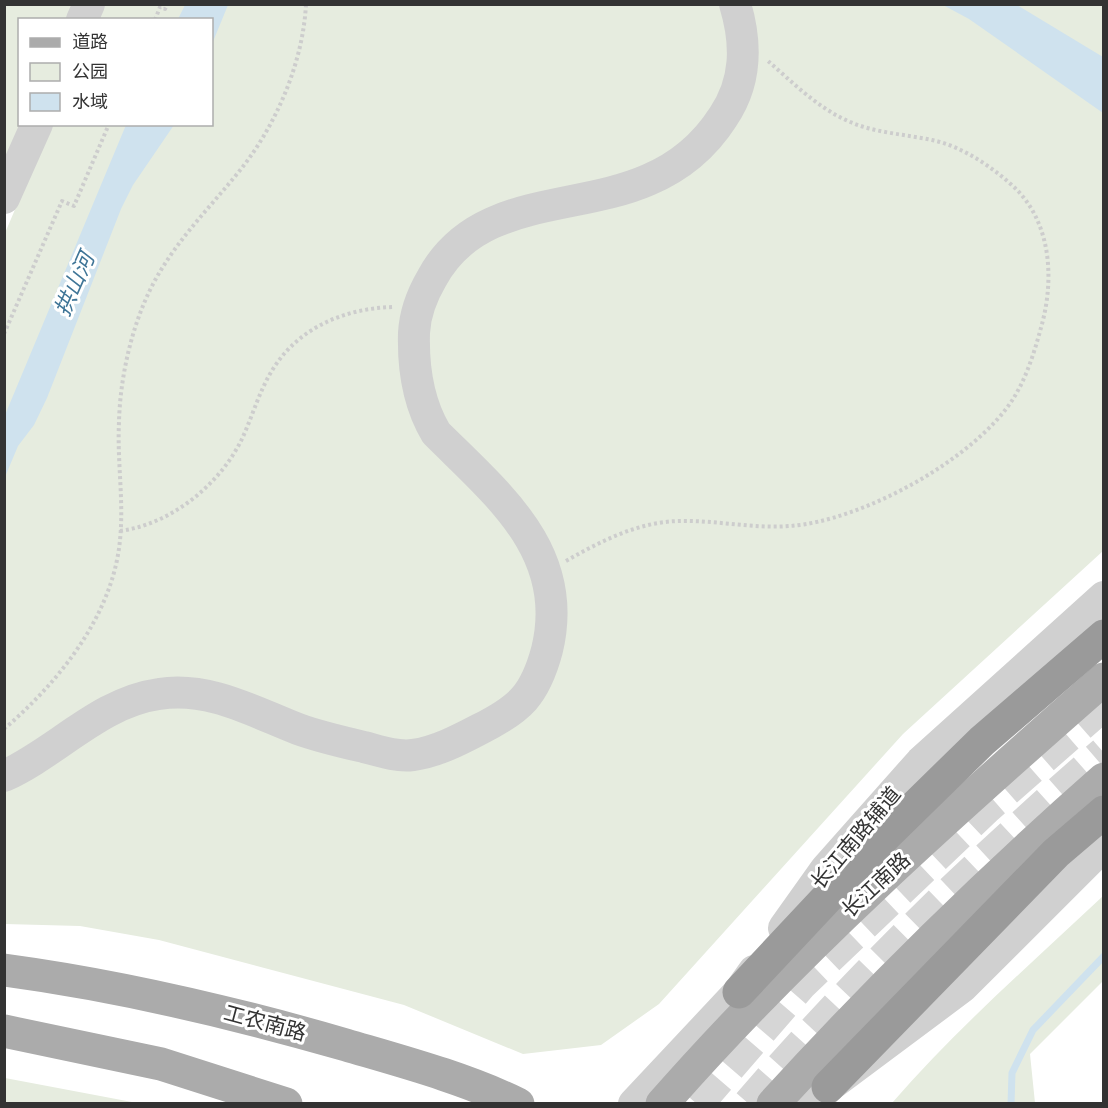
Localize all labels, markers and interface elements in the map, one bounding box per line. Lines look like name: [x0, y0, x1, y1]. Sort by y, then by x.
legend: [18, 18, 213, 126]
text: 道路: [72, 30, 108, 52]
text: 公园: [72, 60, 108, 82]
text: 水域: [72, 90, 108, 112]
water label: 拱山河: [48, 245, 101, 319]
street label: 长江南路辅道: [806, 782, 906, 894]
street label: 长江南路: [837, 847, 915, 923]
street label: 工农南路: [222, 999, 309, 1044]

